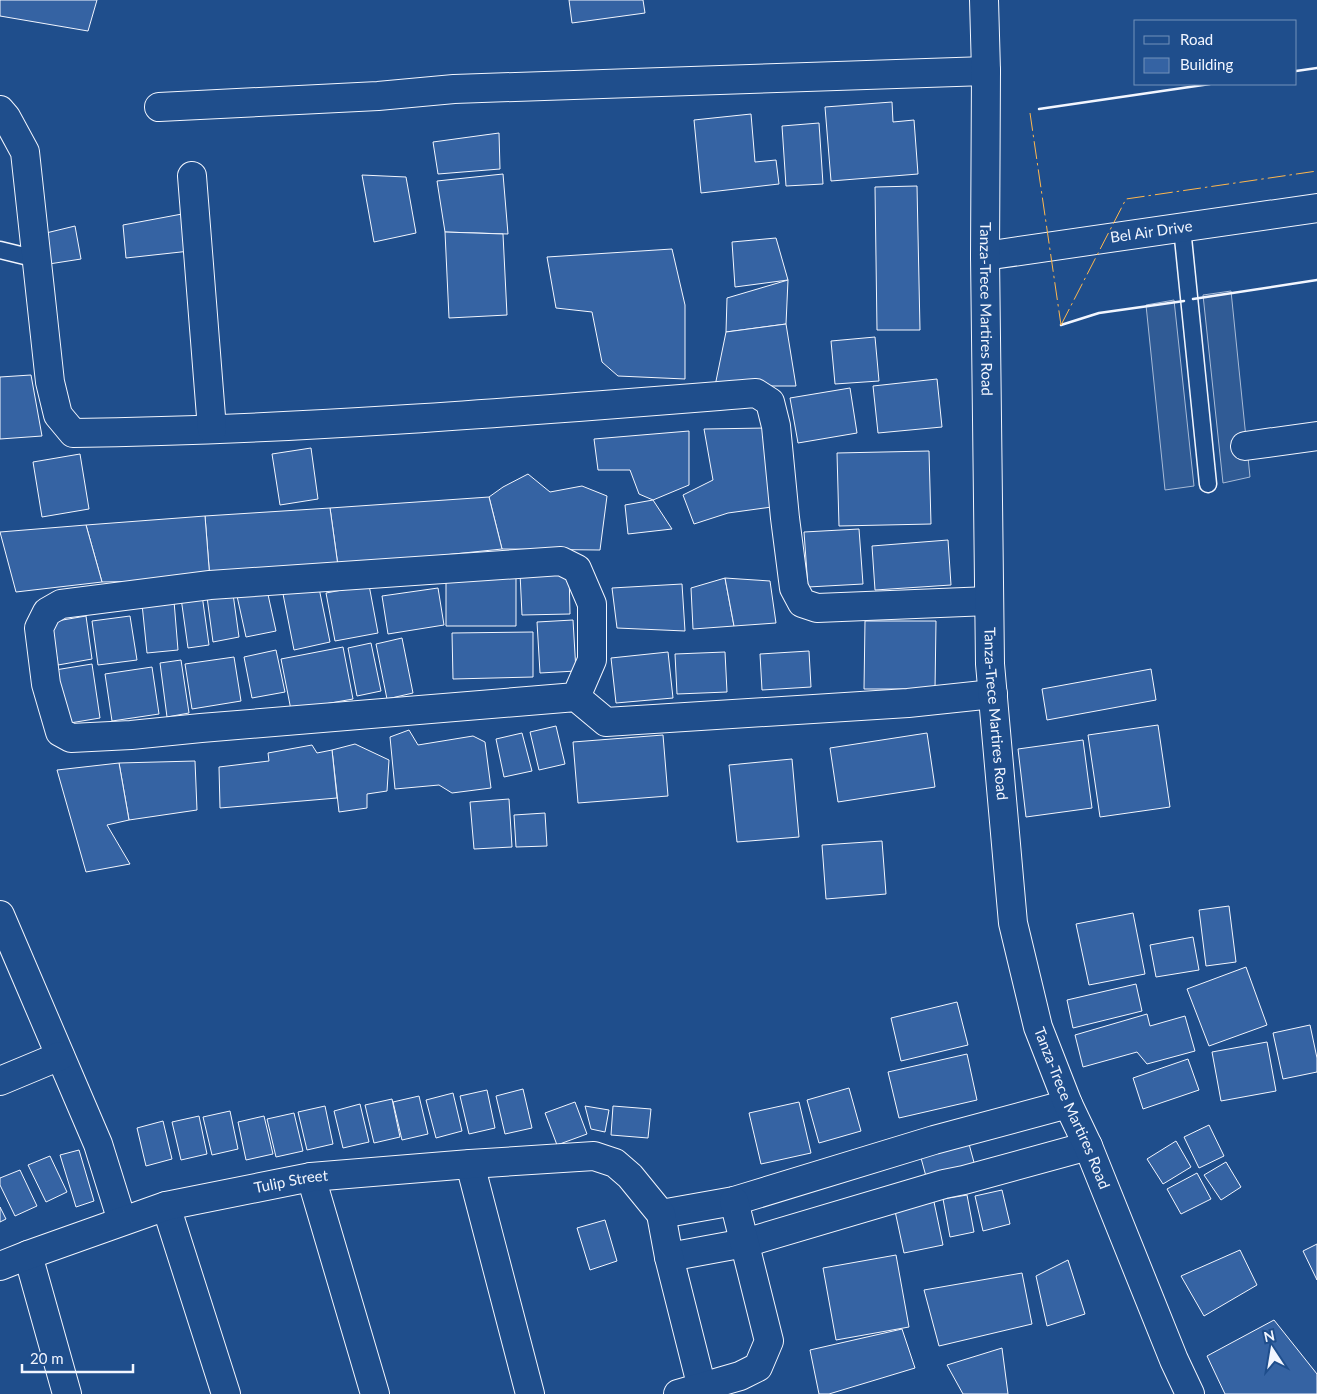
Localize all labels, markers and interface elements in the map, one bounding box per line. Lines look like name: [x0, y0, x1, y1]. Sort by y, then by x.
legend: [1134, 20, 1297, 85]
text: Road: [1180, 30, 1213, 48]
text: Building: [1180, 55, 1233, 73]
street label: Bel Air Drive: [1109, 216, 1194, 246]
street label: Tanza-Trece Martires Road: [977, 222, 997, 396]
street label: Tanza-Trece Martires Road: [982, 627, 1012, 801]
street label: Tanza-Trece Martires Road: [1031, 1024, 1114, 1191]
street label: Tulip Street: [252, 1166, 329, 1196]
north arrow: [1247, 1324, 1297, 1374]
text: N: [1262, 1326, 1276, 1345]
scale bar: [22, 1342, 134, 1374]
text: 20 m: [30, 1349, 64, 1367]

